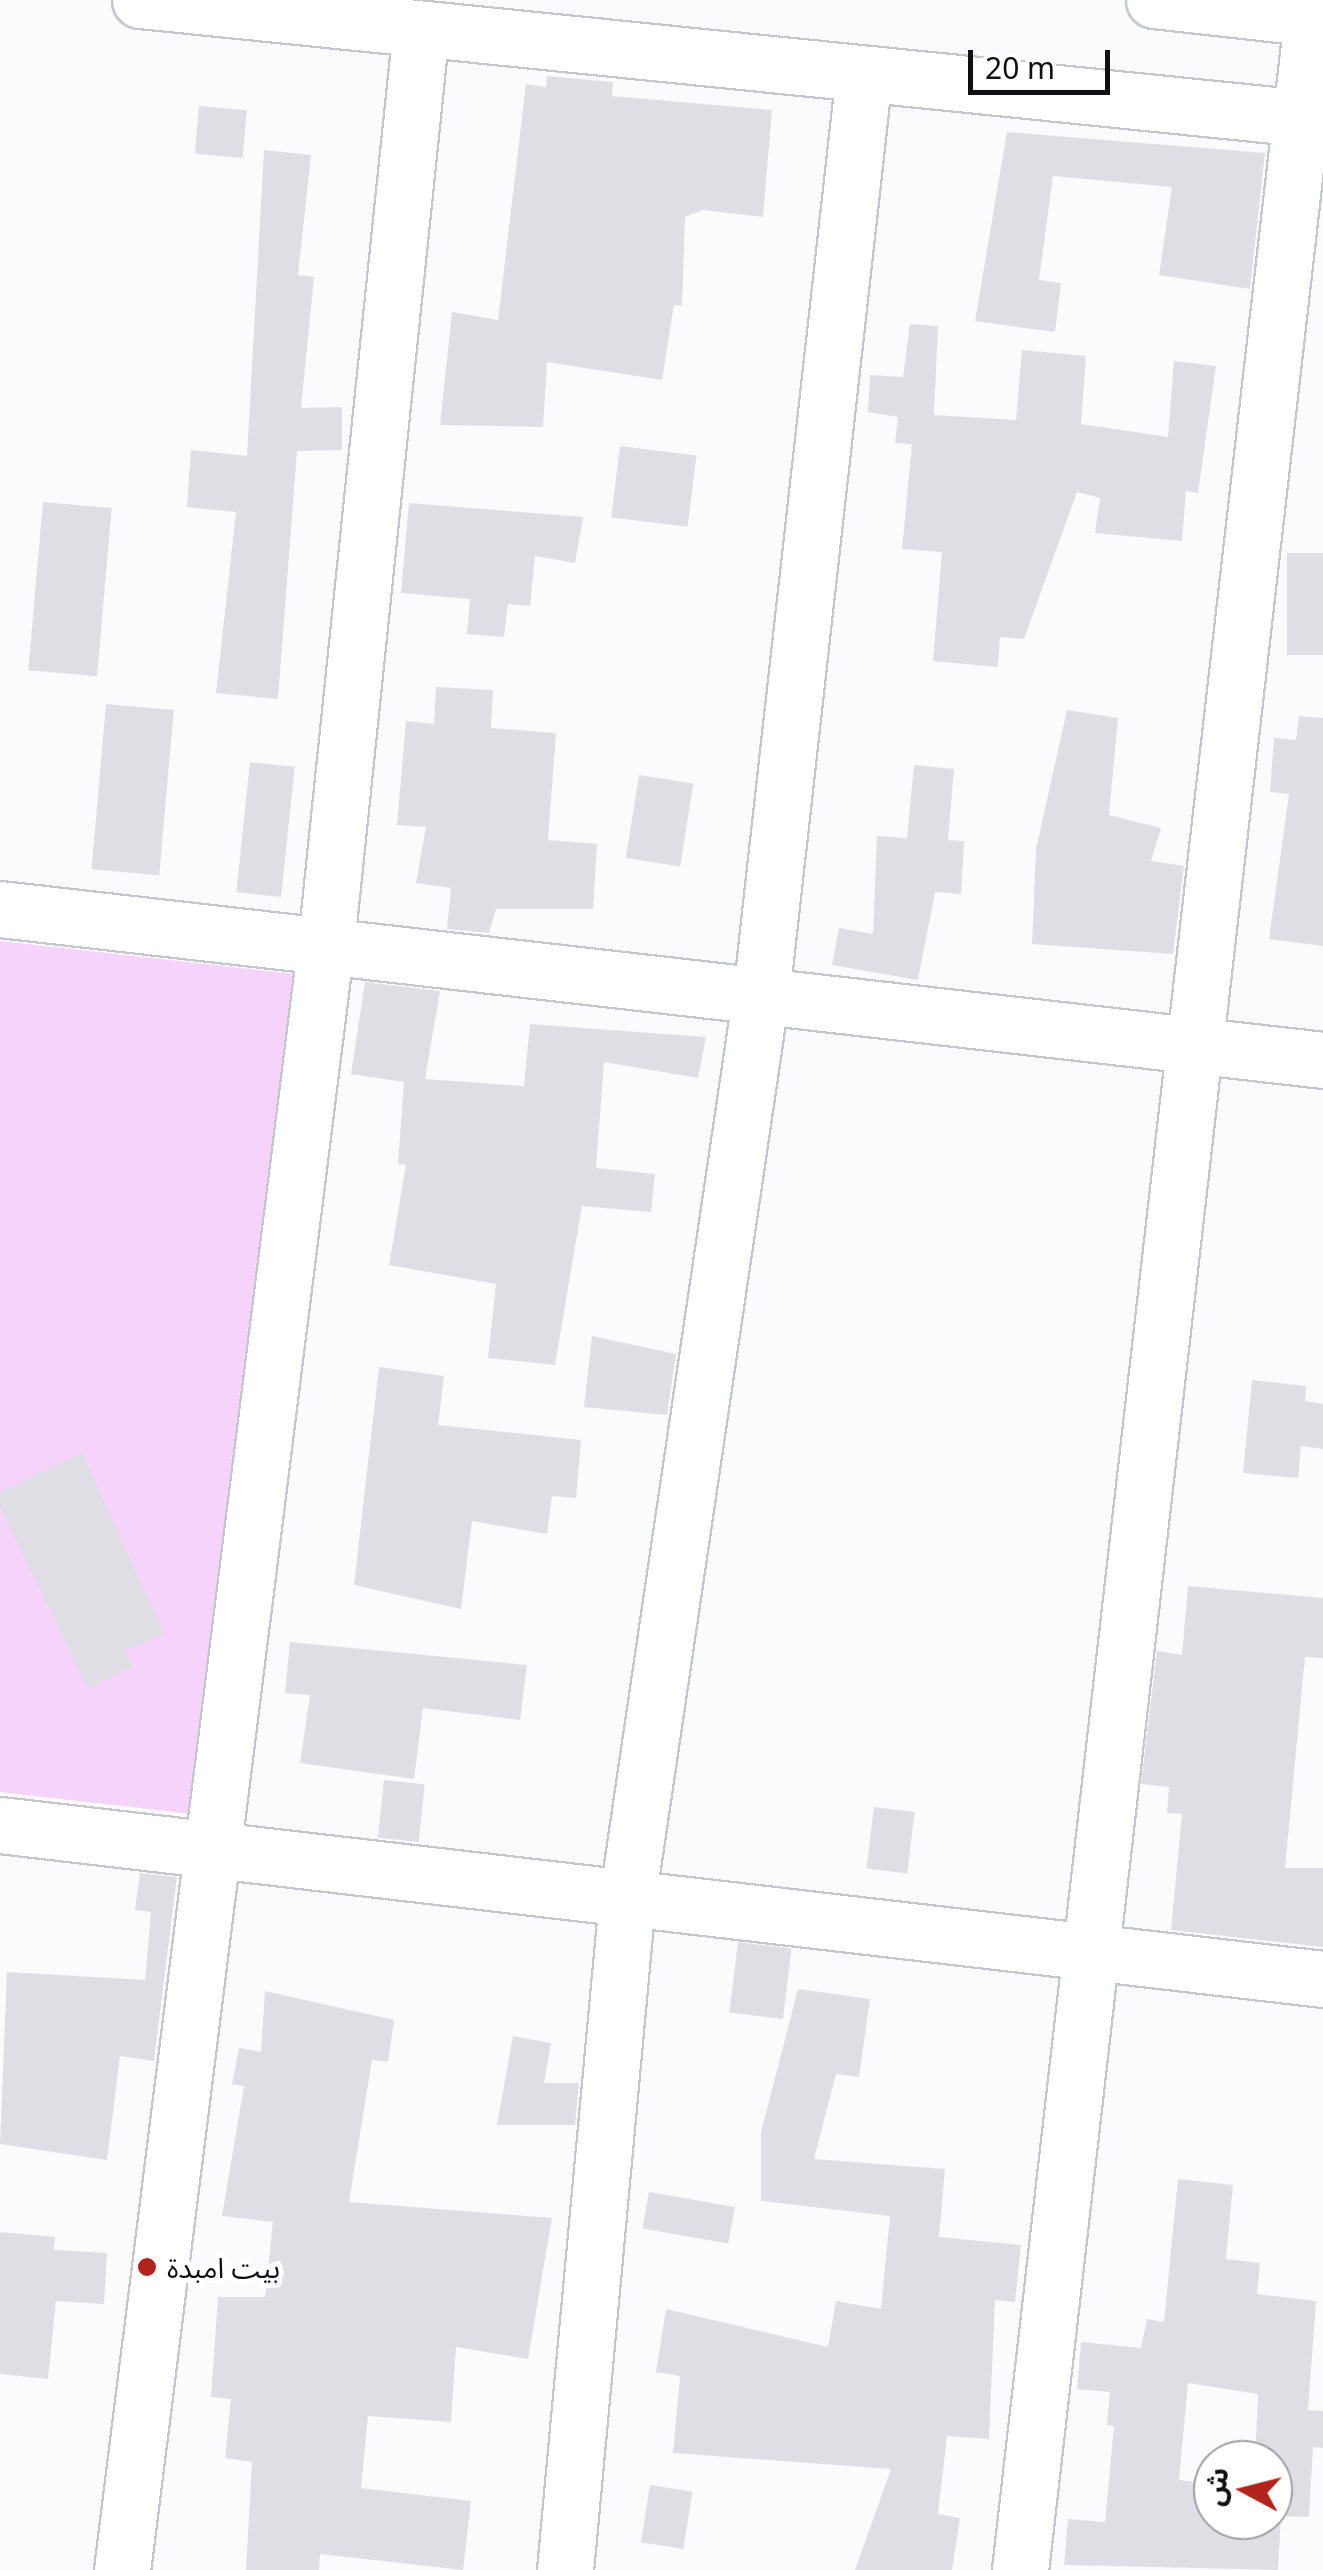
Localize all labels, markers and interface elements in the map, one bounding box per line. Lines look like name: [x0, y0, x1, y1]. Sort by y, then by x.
scale bar: [973, 30, 1116, 92]
text: 20 m: [985, 47, 1055, 88]
place label: بيت امبدة: [167, 2250, 280, 2284]
marker: بيت امبدة: [136, 2256, 158, 2278]
north arrow: [1193, 2440, 1293, 2540]
text: ش: [1194, 2465, 1236, 2508]

